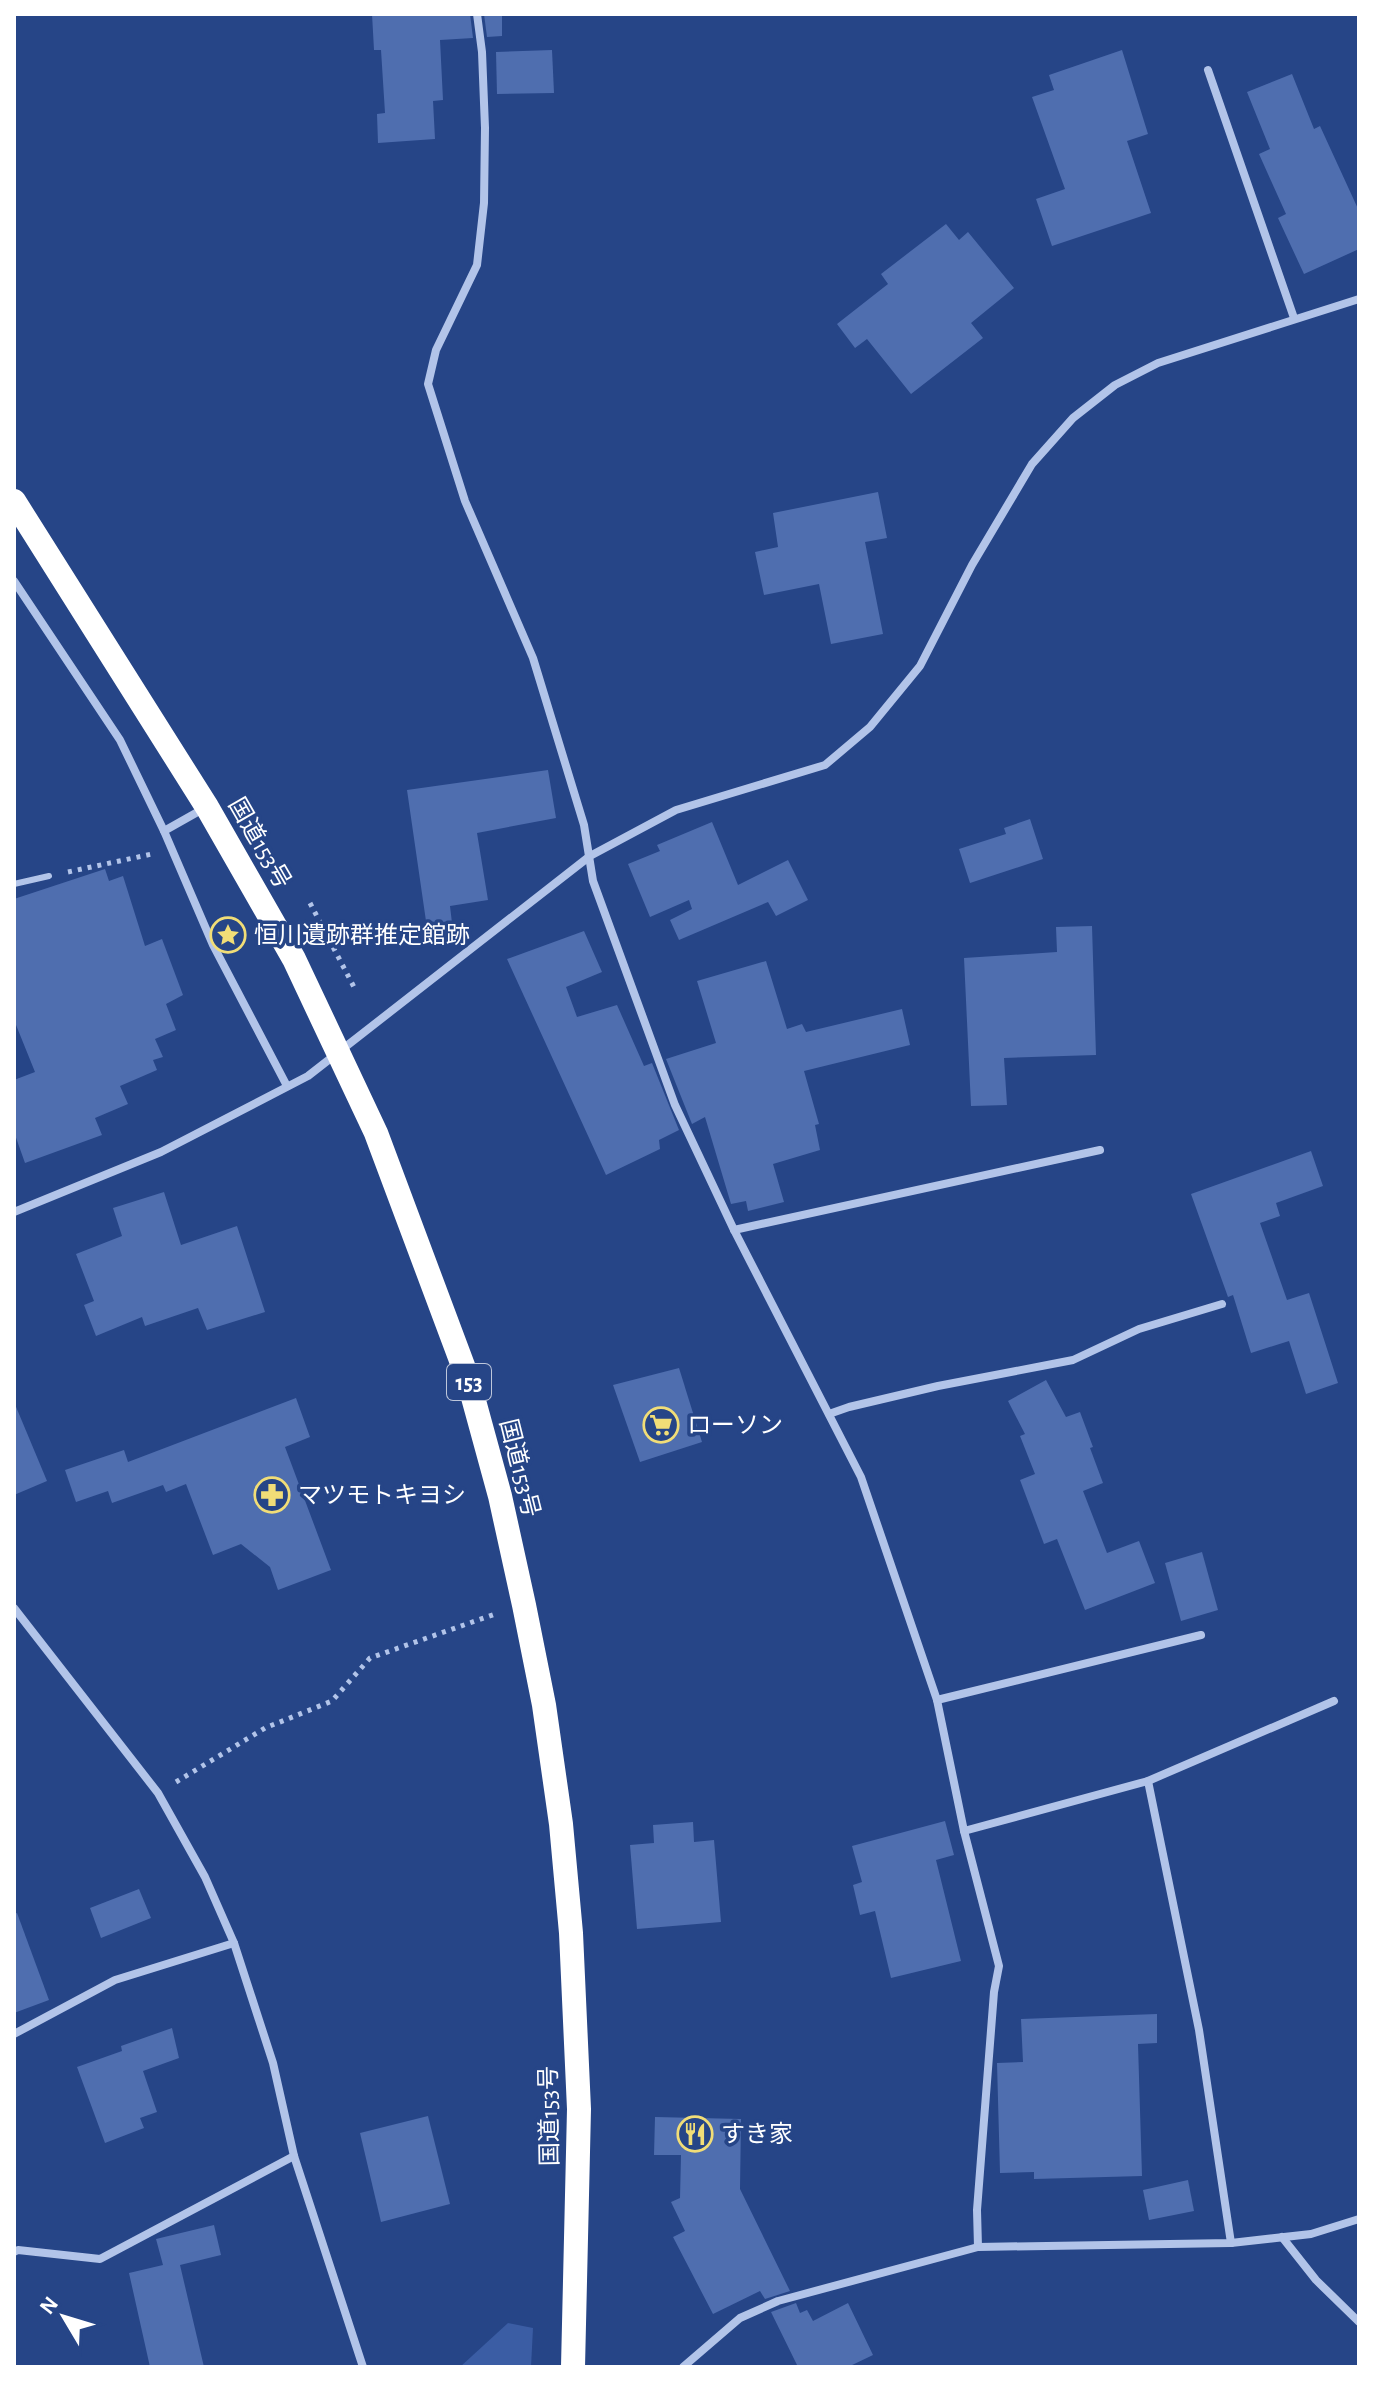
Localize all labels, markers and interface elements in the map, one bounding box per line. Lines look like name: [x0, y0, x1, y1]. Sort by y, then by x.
street label: 国道153号: [224, 793, 296, 893]
place icon: 恒川遺跡群推定館跡: [209, 916, 247, 954]
place label: 恒川遺跡群推定館跡: [254, 922, 470, 948]
road number: 153: [447, 1364, 491, 1400]
supermarket icon: ローソン: [642, 1406, 680, 1444]
place label: ローソン: [687, 1414, 783, 1438]
street label: 国道153号: [495, 1416, 545, 1520]
pharmacy icon: マツモトキヨシ: [253, 1476, 291, 1514]
place label: マツモトキヨシ: [298, 1484, 466, 1508]
street label: 国道153号: [535, 2066, 563, 2166]
restaurant icon: すき家: [676, 2115, 714, 2153]
place label: すき家: [721, 2121, 793, 2147]
north arrow: [24, 2277, 104, 2357]
text: N: [36, 2293, 62, 2318]

